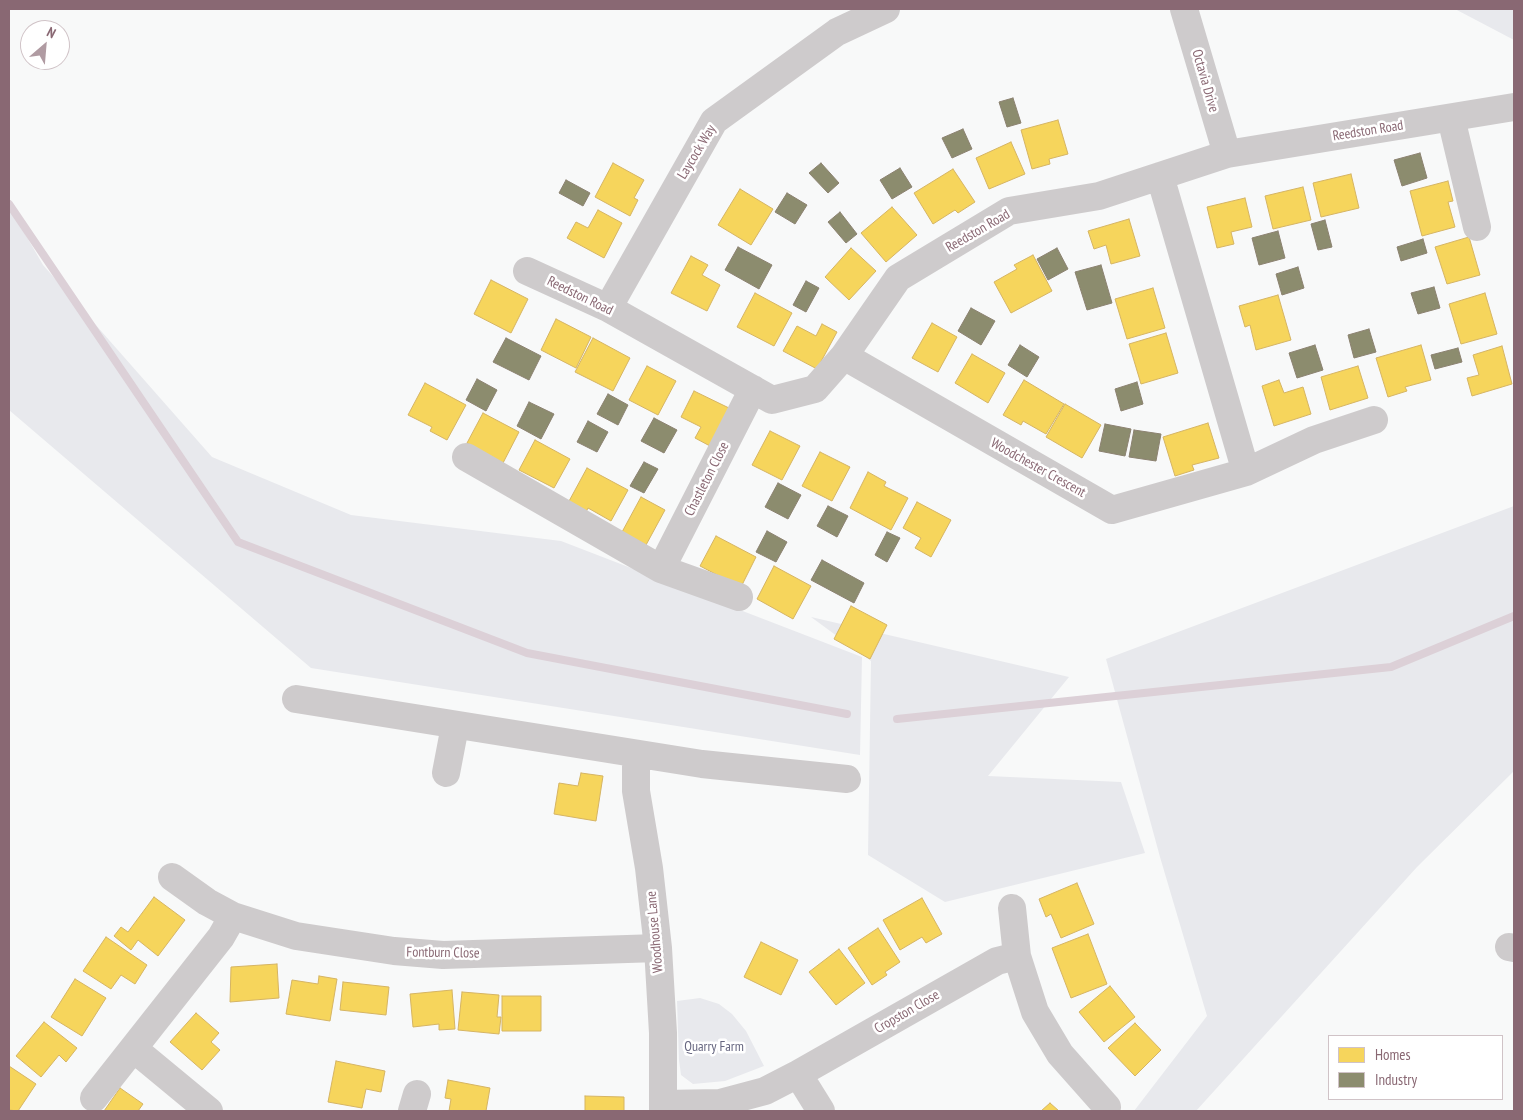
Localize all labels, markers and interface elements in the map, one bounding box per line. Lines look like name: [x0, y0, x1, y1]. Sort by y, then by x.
north arrow: [20, 20, 70, 70]
text: N: [44, 23, 59, 42]
street label: Octavia Drive: [1188, 48, 1222, 114]
street label: Reedston Road: [1332, 117, 1404, 145]
street label: Laycock Way: [674, 122, 720, 182]
street label: Reedston Road: [943, 206, 1013, 256]
street label: Reedston Road: [544, 273, 616, 319]
street label: Woodchester Crescent: [988, 435, 1088, 501]
street label: Chastleton Close: [681, 439, 733, 519]
street label: Woodhouse Lane: [643, 890, 667, 974]
street label: Fontburn Close: [406, 944, 480, 962]
street label: Cropston Close: [872, 987, 942, 1037]
legend: [1328, 1035, 1503, 1100]
park label: Quarry Farm: [684, 1039, 744, 1055]
text: Homes: [1375, 1045, 1411, 1064]
text: Industry: [1375, 1070, 1417, 1089]

